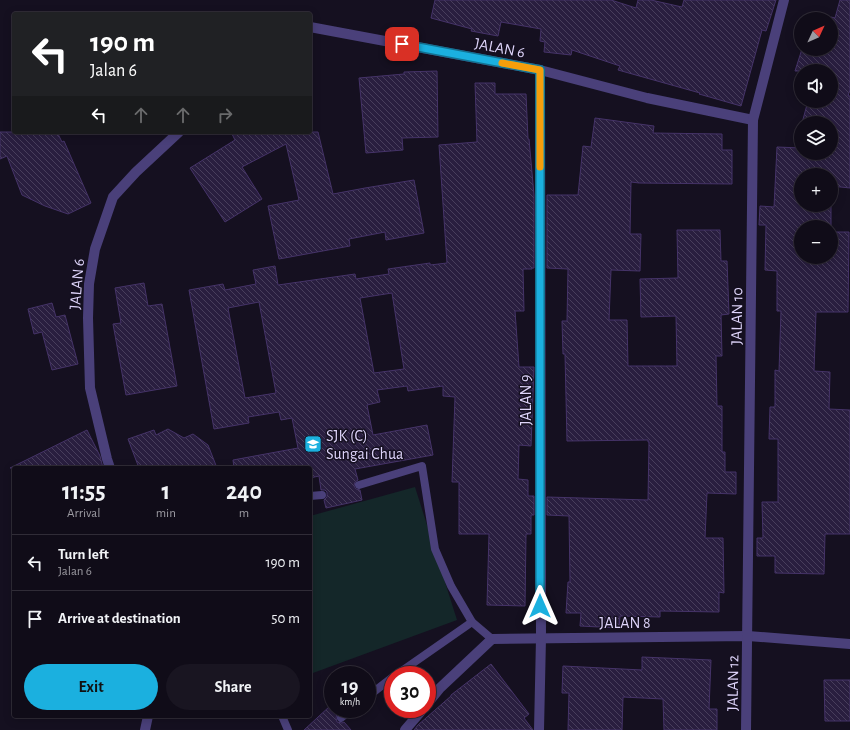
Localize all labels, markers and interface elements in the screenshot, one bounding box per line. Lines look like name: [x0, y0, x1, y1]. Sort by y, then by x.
north arrow: [794, 12, 838, 56]
map controls: [794, 12, 838, 264]
pin: [385, 27, 419, 61]
icon: left: [24, 28, 76, 80]
text: 190 m: [90, 29, 155, 57]
icon: arrive: [391, 33, 413, 55]
street label: JALAN 6: [473, 35, 526, 61]
text: Jalan 6: [90, 62, 137, 80]
button: sound: [794, 64, 838, 108]
icon: left: [88, 104, 110, 126]
icon: ahead: [130, 104, 152, 126]
icon: ahead: [172, 104, 194, 126]
icon: right: [214, 104, 236, 126]
button: layers: [794, 116, 838, 160]
button: +: [794, 168, 838, 212]
button: −: [794, 220, 838, 264]
street label: JALAN 6: [67, 258, 87, 310]
street label: JALAN 10: [728, 287, 746, 345]
street label: JALAN 9: [518, 374, 534, 426]
place label: SJK (C) Sungai Chua: [326, 428, 404, 462]
school or university icon: SJK (C) Sungai Chua: [303, 434, 323, 454]
text: 11:55: [62, 480, 106, 504]
text: 1: [161, 480, 170, 504]
text: 240: [226, 480, 262, 504]
text: Arrival: [67, 507, 101, 520]
text: min: [156, 507, 176, 520]
text: m: [239, 507, 249, 520]
text: Turn left: [58, 547, 109, 562]
icon: left: [24, 552, 46, 574]
text: 190 m: [265, 555, 300, 570]
text: Jalan 6: [58, 565, 92, 578]
position arrow: [519, 585, 561, 627]
icon: arrive: [24, 608, 46, 630]
text: Arrive at destination: [58, 611, 181, 626]
text: 50 m: [271, 611, 300, 626]
street label: JALAN 8: [599, 615, 651, 631]
street label: JALAN 12: [725, 655, 741, 711]
button: Exit: [24, 664, 158, 710]
button: Share: [166, 664, 300, 710]
speed limit sign: 30: [384, 666, 436, 718]
text: 19: [342, 677, 358, 697]
text: km/h: [340, 697, 360, 707]

